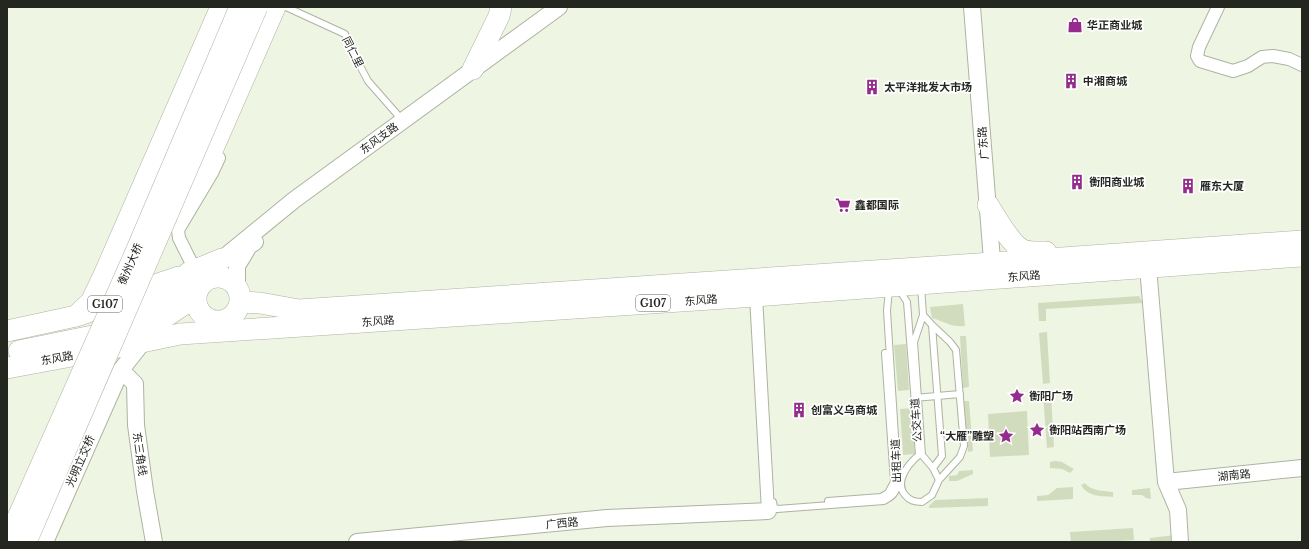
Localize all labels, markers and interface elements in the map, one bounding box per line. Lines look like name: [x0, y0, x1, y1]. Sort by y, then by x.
shop icon: 华正商业城: [1066, 16, 1084, 34]
place label: 华正商业城: [1087, 18, 1143, 32]
street label: 同仁里: [339, 34, 367, 70]
building icon: 中湘商城: [1062, 72, 1080, 90]
place label: 中湘商城: [1083, 74, 1128, 88]
building icon: 太平洋批发大市场: [863, 78, 881, 96]
place label: 太平洋批发大市场: [884, 80, 972, 94]
street label: 东风支路: [357, 119, 401, 157]
street label: 广东路: [975, 126, 991, 160]
building icon: 衡阳商业城: [1068, 173, 1086, 191]
place label: 衡阳商业城: [1089, 175, 1145, 189]
building icon: 雁东大厦: [1179, 177, 1197, 195]
place label: 雁东大厦: [1200, 179, 1244, 193]
supermarket icon: 鑫都国际: [834, 196, 852, 214]
place label: 鑫都国际: [855, 198, 899, 212]
street label: 衡州大桥: [115, 241, 145, 287]
street label: 东风路: [1007, 268, 1041, 284]
street label: 东风路: [684, 292, 718, 308]
road number: G107: [636, 295, 670, 311]
road number: G107: [88, 296, 122, 312]
street label: 东风路: [361, 313, 395, 329]
street label: 东风路: [40, 348, 74, 368]
place icon: 衡阳广场: [1008, 387, 1026, 405]
place label: 衡阳广场: [1029, 389, 1073, 403]
street label: 公交车道: [907, 398, 925, 442]
building icon: 创富义乌商城: [790, 401, 808, 419]
place label: 创富义乌商城: [811, 403, 878, 417]
place icon: 衡阳站西南广场: [1028, 421, 1046, 439]
place label: 衡阳站西南广场: [1049, 423, 1126, 437]
place icon: “大雁”雕塑: [997, 427, 1015, 445]
place label: “大雁”雕塑: [940, 429, 994, 443]
street label: 东三角线: [130, 431, 150, 477]
street label: 光明立交桥: [62, 433, 98, 489]
street label: 出租车道: [888, 439, 904, 483]
street label: 湖南路: [1217, 466, 1251, 484]
street label: 广西路: [545, 515, 579, 531]

